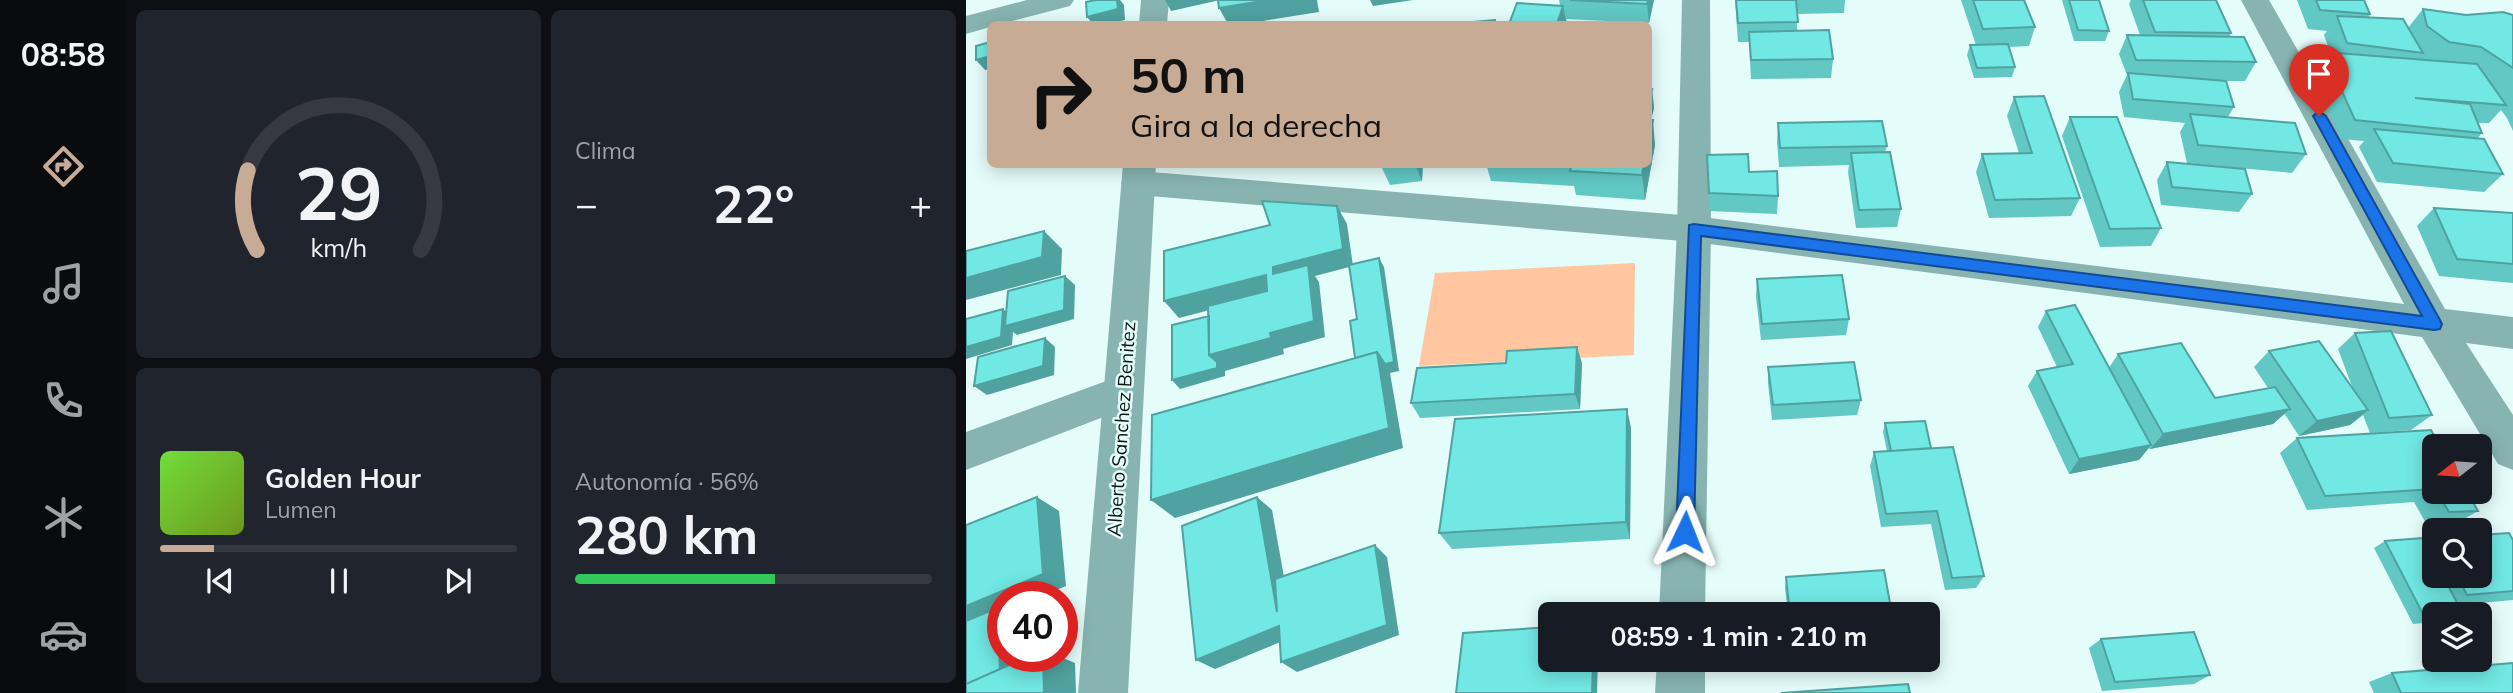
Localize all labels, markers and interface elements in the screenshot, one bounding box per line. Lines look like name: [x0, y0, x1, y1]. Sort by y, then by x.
text: 08:58: [21, 34, 105, 74]
text: 50 m: [1130, 44, 1246, 105]
pin: [2289, 44, 2349, 116]
icon: right: [1015, 49, 1106, 140]
icon: arrive: [2300, 55, 2338, 93]
text: Gira a la derecha: [1130, 105, 1382, 145]
text: Clima: [575, 136, 636, 165]
icon: directions: [39, 142, 88, 191]
text: 29: [295, 147, 382, 238]
text: 22°: [712, 171, 795, 236]
text: −: [575, 180, 598, 228]
text: +: [909, 180, 932, 228]
text: km/h: [310, 232, 367, 263]
icon: music: [39, 259, 88, 308]
street label: Alberto Sanchez Benitez: [1102, 320, 1141, 537]
icon: phone: [39, 376, 88, 425]
north arrow: [2422, 434, 2492, 504]
map controls: [2422, 434, 2492, 672]
text: Golden Hour: [265, 462, 421, 495]
text: Autonomía · 56%: [575, 467, 759, 496]
icon: climate: [39, 493, 88, 542]
text: Lumen: [265, 495, 337, 524]
position arrow: [1648, 495, 1722, 569]
text: 280 km: [575, 502, 758, 567]
button: search: [2422, 518, 2492, 588]
icon: previous: [201, 562, 239, 600]
icon: pause: [320, 562, 358, 600]
icon: next: [439, 562, 477, 600]
speed limit sign: 40: [987, 581, 1078, 672]
button: layers: [2422, 602, 2492, 672]
icon: car: [39, 610, 88, 659]
text: 08:59 · 1 min · 210 m: [1611, 620, 1867, 653]

